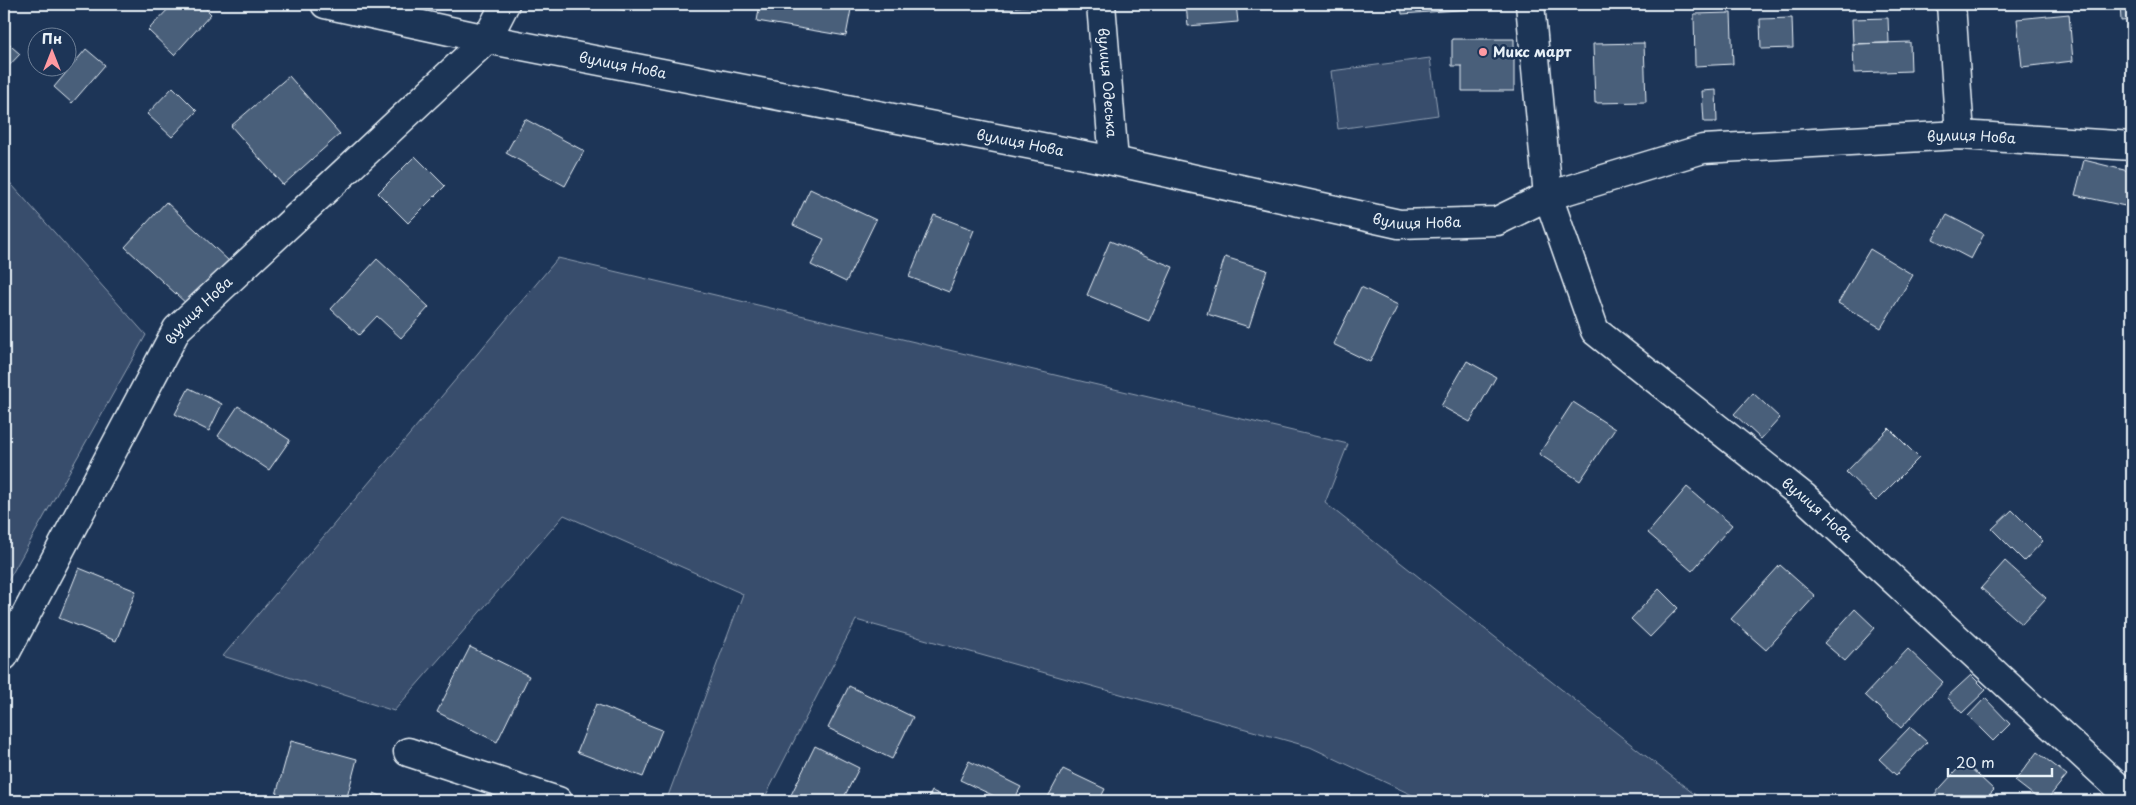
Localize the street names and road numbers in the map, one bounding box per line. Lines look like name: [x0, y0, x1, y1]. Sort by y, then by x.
street label: вулиця Одеська: [1093, 27, 1123, 139]
street label: вулиця Нова: [577, 46, 669, 84]
street label: вулиця Нова: [975, 123, 1066, 161]
street label: вулиця Нова: [1927, 124, 2017, 149]
street label: вулиця Нова: [1371, 207, 1462, 234]
street label: вулиця Нова: [160, 271, 237, 348]
street label: вулиця Нова: [1777, 472, 1858, 547]

